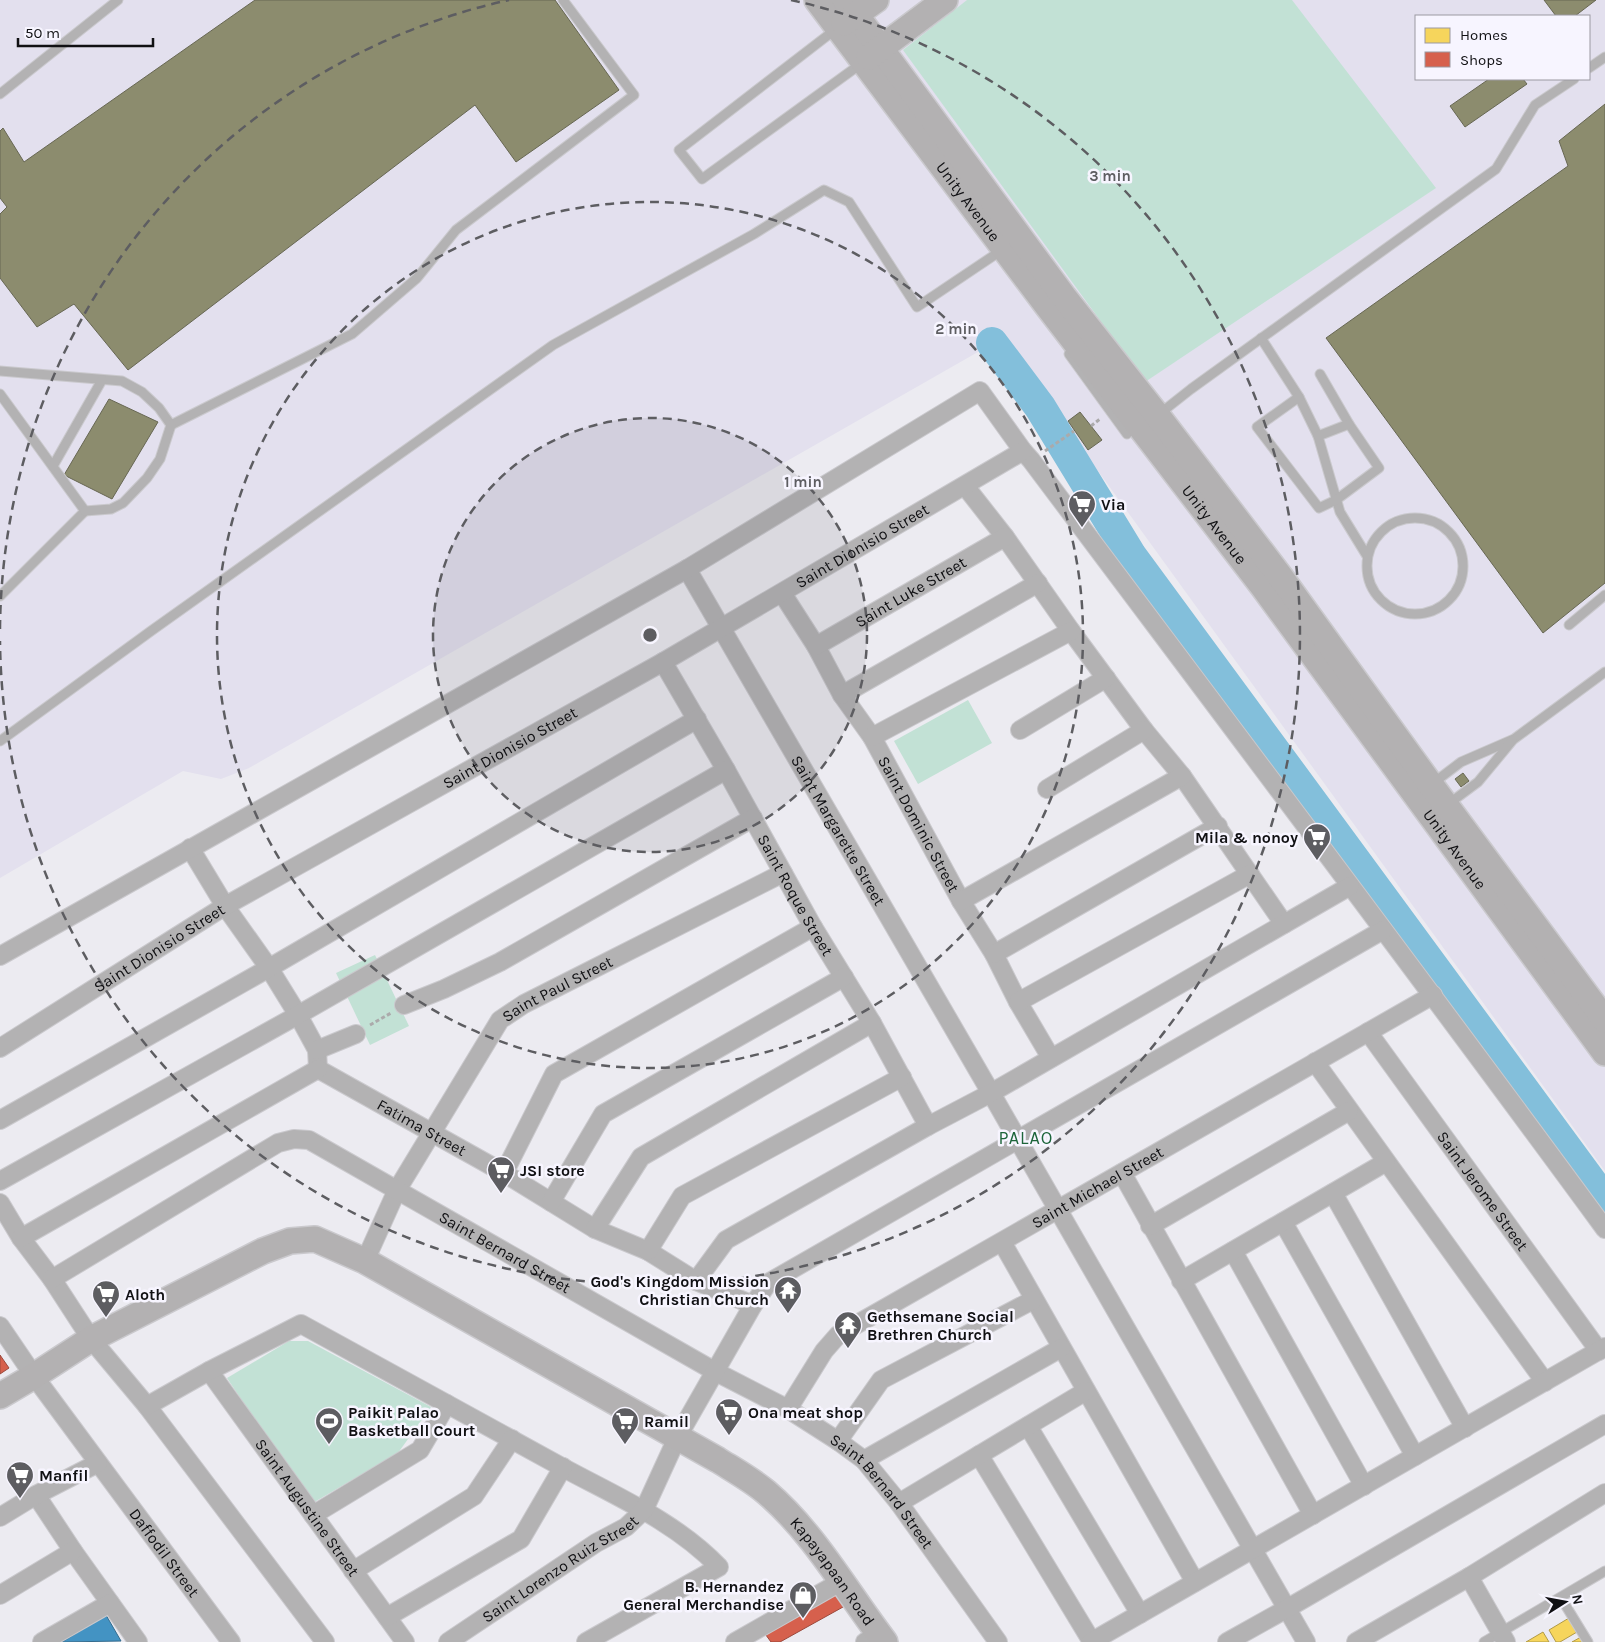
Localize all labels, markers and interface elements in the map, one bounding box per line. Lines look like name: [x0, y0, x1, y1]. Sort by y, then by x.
scale bar: [18, 15, 152, 47]
legend: [1415, 15, 1590, 80]
text: 50 m: [25, 24, 60, 42]
text: Homes: [1460, 26, 1508, 44]
text: Shops: [1460, 51, 1503, 69]
street label: Unity Avenue: [932, 158, 1004, 245]
text: 3 min: [1089, 167, 1131, 185]
text: 2 min: [935, 320, 977, 338]
text: 1 min: [784, 473, 822, 491]
street label: Unity Avenue: [1178, 481, 1251, 568]
supermarket icon: Via: [1067, 489, 1097, 528]
place label: Via: [1101, 495, 1125, 514]
street label: Saint Dionisio Street: [792, 499, 932, 592]
street label: Saint Luke Street: [852, 553, 970, 631]
centre of rings: [641, 626, 659, 644]
street label: Saint Dionisio Street: [439, 703, 581, 793]
street label: Saint Margarette Street: [787, 752, 889, 909]
street label: Saint Dominic Street: [874, 753, 963, 896]
street label: Unity Avenue: [1419, 805, 1490, 893]
supermarket icon: Mila & nonoy: [1302, 822, 1332, 861]
place label: Mila & nonoy: [1195, 828, 1298, 847]
street label: Saint Roque Street: [753, 831, 837, 959]
street label: Saint Dionisio Street: [90, 900, 228, 996]
street label: Saint Paul Street: [498, 952, 616, 1026]
street label: Fatima Street: [374, 1095, 470, 1160]
district label: PALAO: [999, 1127, 1053, 1149]
street label: Saint Jerome Street: [1433, 1128, 1532, 1255]
street label: Saint Michael Street: [1028, 1142, 1167, 1232]
supermarket icon: JSI store: [486, 1155, 516, 1194]
place label: JSI store: [520, 1161, 585, 1180]
street label: Saint Bernard Street: [436, 1207, 574, 1297]
place label: God's Kingdom Mission Christian Church: [590, 1272, 769, 1309]
temple icon: God's Kingdom Mission Christian Church: [773, 1275, 803, 1314]
supermarket icon: Aloth: [91, 1279, 121, 1318]
place label: Aloth: [125, 1285, 165, 1304]
place label: Gethsemane Social Brethren Church: [867, 1307, 1014, 1344]
temple icon: Gethsemane Social Brethren Church: [833, 1310, 863, 1349]
supermarket icon: Ona meat shop: [714, 1397, 744, 1436]
place label: Paikit Palao Basketball Court: [348, 1403, 475, 1440]
place label: Ona meat shop: [748, 1403, 863, 1422]
sports icon: Paikit Palao Basketball Court: [314, 1406, 344, 1445]
supermarket icon: Ramil: [610, 1406, 640, 1445]
place label: Ramil: [644, 1412, 689, 1431]
street label: Saint Bernard Street: [827, 1430, 937, 1552]
street label: Saint Augustine Street: [251, 1435, 363, 1580]
supermarket icon: Manfil: [5, 1460, 35, 1499]
place label: Manfil: [39, 1466, 88, 1485]
street label: Daffodil Street: [125, 1505, 203, 1601]
street label: Saint Lorenzo Ruiz Street: [479, 1511, 642, 1627]
street label: Kapayapaan Road: [786, 1513, 879, 1629]
place label: B. Hernandez General Merchandise: [623, 1577, 784, 1614]
north arrow: [1540, 1577, 1590, 1627]
shop icon: B. Hernandez General Merchandise: [788, 1580, 818, 1619]
text: N: [1568, 1593, 1587, 1606]

